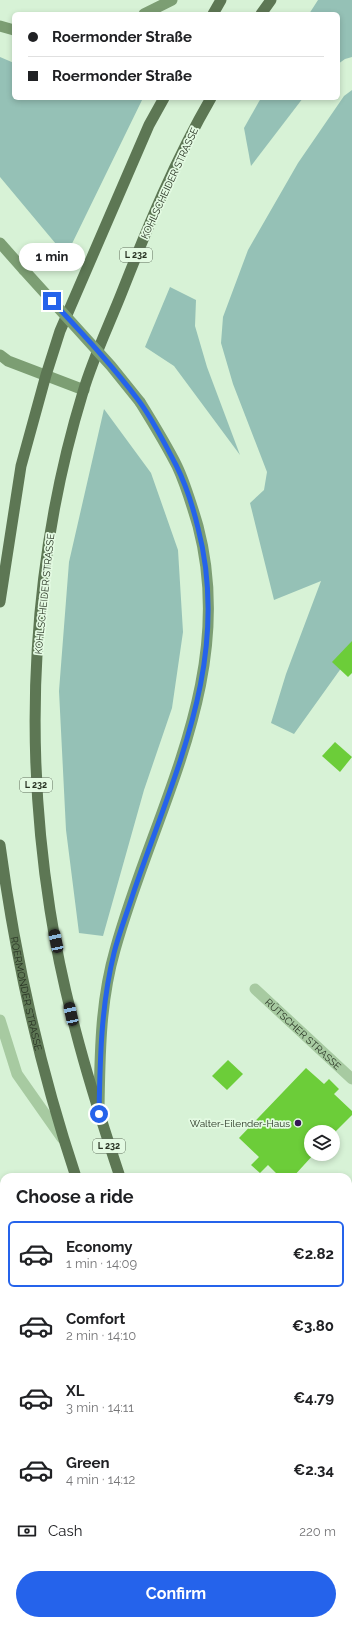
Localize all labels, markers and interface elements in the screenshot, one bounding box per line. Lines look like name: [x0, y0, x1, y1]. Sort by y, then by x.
text: Roermonder Straße: [52, 28, 192, 46]
text: Roermonder Straße: [52, 67, 192, 85]
street label: KOHLSCHEIDER STRASSE: [139, 126, 200, 241]
callout: 1 min: [19, 243, 85, 271]
road number: L 232: [120, 248, 152, 262]
text: 1 min: [36, 249, 68, 264]
route end: [43, 292, 61, 310]
street label: KOHLSCHEIDER STRASSE: [33, 533, 56, 655]
road number: L 232: [20, 778, 52, 792]
car: [48, 928, 64, 954]
street label: ROERMONDER STRASSE: [9, 936, 44, 1052]
street label: RÜTSCHER STRASSE: [263, 996, 343, 1072]
car: [63, 1001, 79, 1027]
route start: [90, 1105, 108, 1123]
place label: Walter-Eilender-Haus: [190, 1118, 290, 1129]
marker: Walter-Eilender-Haus: [293, 1118, 303, 1128]
map controls: [304, 1125, 340, 1161]
button: layers: [304, 1125, 340, 1161]
road number: L 232: [93, 1139, 125, 1153]
text: Choose a ride: [16, 1186, 134, 1207]
icon: car: [18, 1236, 54, 1272]
text: Economy: [66, 1238, 133, 1256]
text: €2.82: [293, 1245, 334, 1263]
text: 1 min · 14:09: [66, 1256, 137, 1271]
icon: car: [18, 1308, 54, 1344]
text: Comfort: [66, 1310, 125, 1328]
text: €3.80: [292, 1317, 334, 1335]
text: 2 min · 14:10: [66, 1328, 136, 1343]
icon: car: [18, 1380, 54, 1416]
text: XL: [66, 1382, 84, 1400]
text: €4.79: [293, 1389, 334, 1407]
text: 3 min · 14:11: [66, 1400, 134, 1415]
icon: car: [18, 1452, 54, 1488]
text: Green: [66, 1454, 110, 1472]
text: €2.34: [293, 1461, 334, 1479]
text: 4 min · 14:12: [66, 1472, 135, 1487]
icon: cash: [16, 1520, 38, 1542]
text: Cash: [48, 1522, 82, 1540]
text: 220 m: [299, 1524, 336, 1539]
button: Confirm: [16, 1571, 336, 1617]

